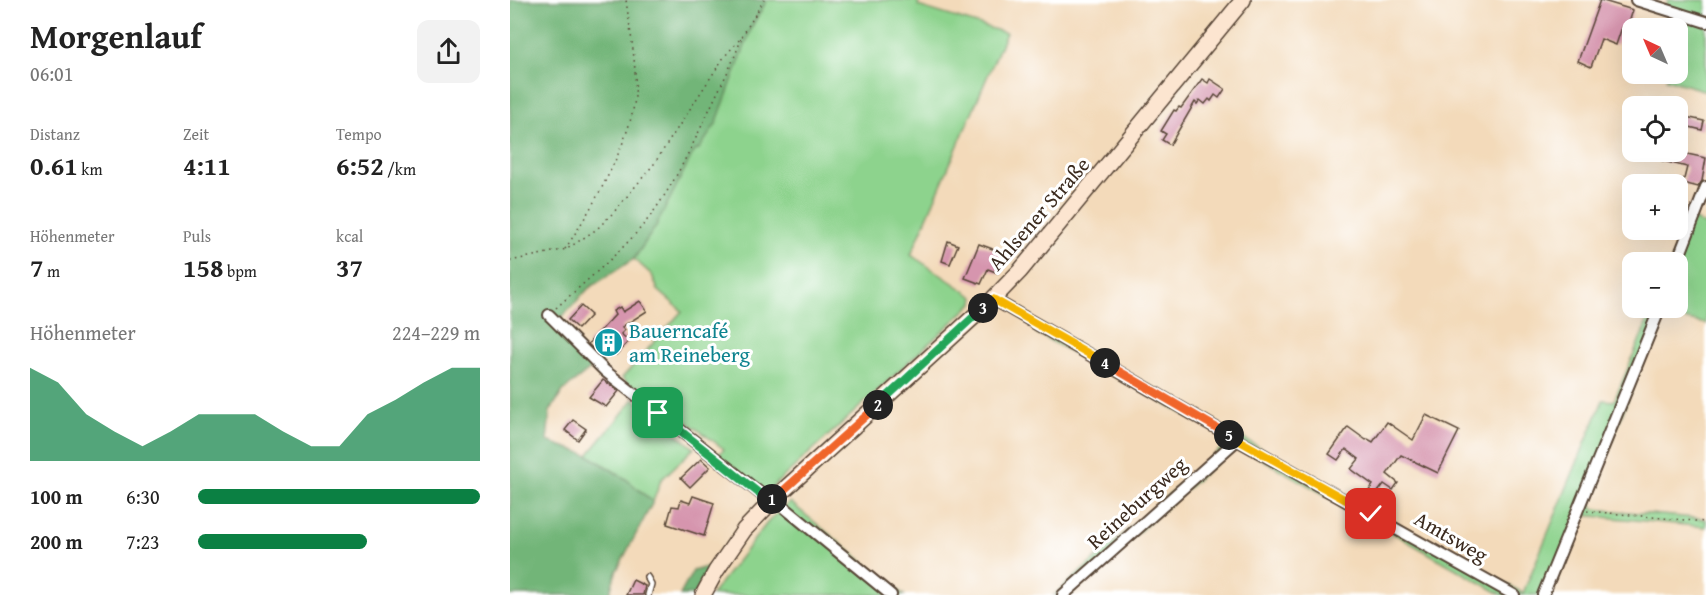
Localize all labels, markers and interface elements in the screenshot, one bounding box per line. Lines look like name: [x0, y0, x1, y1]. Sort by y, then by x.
text: Morgenlauf: [30, 12, 202, 60]
north arrow: [1622, 18, 1688, 84]
map controls: [1622, 18, 1688, 318]
button: share: [417, 20, 480, 83]
text: 06:01: [30, 59, 73, 88]
button: locate: [1622, 96, 1688, 162]
text: Distanz: [30, 122, 80, 146]
text: Zeit: [183, 122, 209, 146]
text: Tempo: [336, 122, 382, 146]
text: 0.61: [30, 146, 78, 185]
text: 4:11: [183, 146, 231, 185]
text: 6:52: [336, 146, 384, 185]
street label: Ahlsener Straße: [980, 150, 1097, 277]
text: km: [78, 157, 102, 181]
text: /km: [384, 157, 416, 181]
button: +: [1622, 174, 1688, 240]
text: Höhenmeter: [30, 224, 115, 248]
text: Puls: [183, 224, 211, 248]
text: kcal: [336, 224, 363, 248]
text: 7: [30, 248, 43, 287]
text: 158: [183, 248, 223, 287]
text: 37: [336, 248, 363, 287]
button: −: [1622, 252, 1688, 318]
text: m: [43, 259, 60, 283]
text: bpm: [223, 259, 257, 283]
pin: 3: [968, 293, 998, 323]
text: 3: [979, 296, 987, 320]
place label: Bauerncafé am Reineberg: [629, 315, 751, 370]
text: Höhenmeter: [30, 318, 136, 347]
text: 224–229 m: [392, 318, 480, 347]
building icon: Bauerncafé am Reineberg: [592, 327, 624, 359]
pin: 4: [1090, 348, 1120, 378]
text: 4: [1101, 351, 1109, 375]
pin: [632, 387, 683, 438]
pin: 2: [863, 390, 893, 420]
text: 2: [874, 393, 882, 417]
icon: arrive: [641, 396, 674, 429]
pin: 5: [1214, 420, 1244, 450]
text: 5: [1225, 423, 1233, 447]
street label: Reineburgweg: [1080, 449, 1194, 556]
text: 100 m: [30, 482, 83, 511]
text: 6:30: [126, 482, 160, 511]
pin: 1: [757, 484, 787, 514]
text: 1: [768, 487, 776, 511]
pin: [1345, 488, 1396, 539]
icon: check: [1354, 497, 1387, 530]
street label: Amtsweg: [1409, 503, 1494, 570]
text: 200 m: [30, 527, 83, 556]
text: 7:23: [126, 527, 160, 556]

